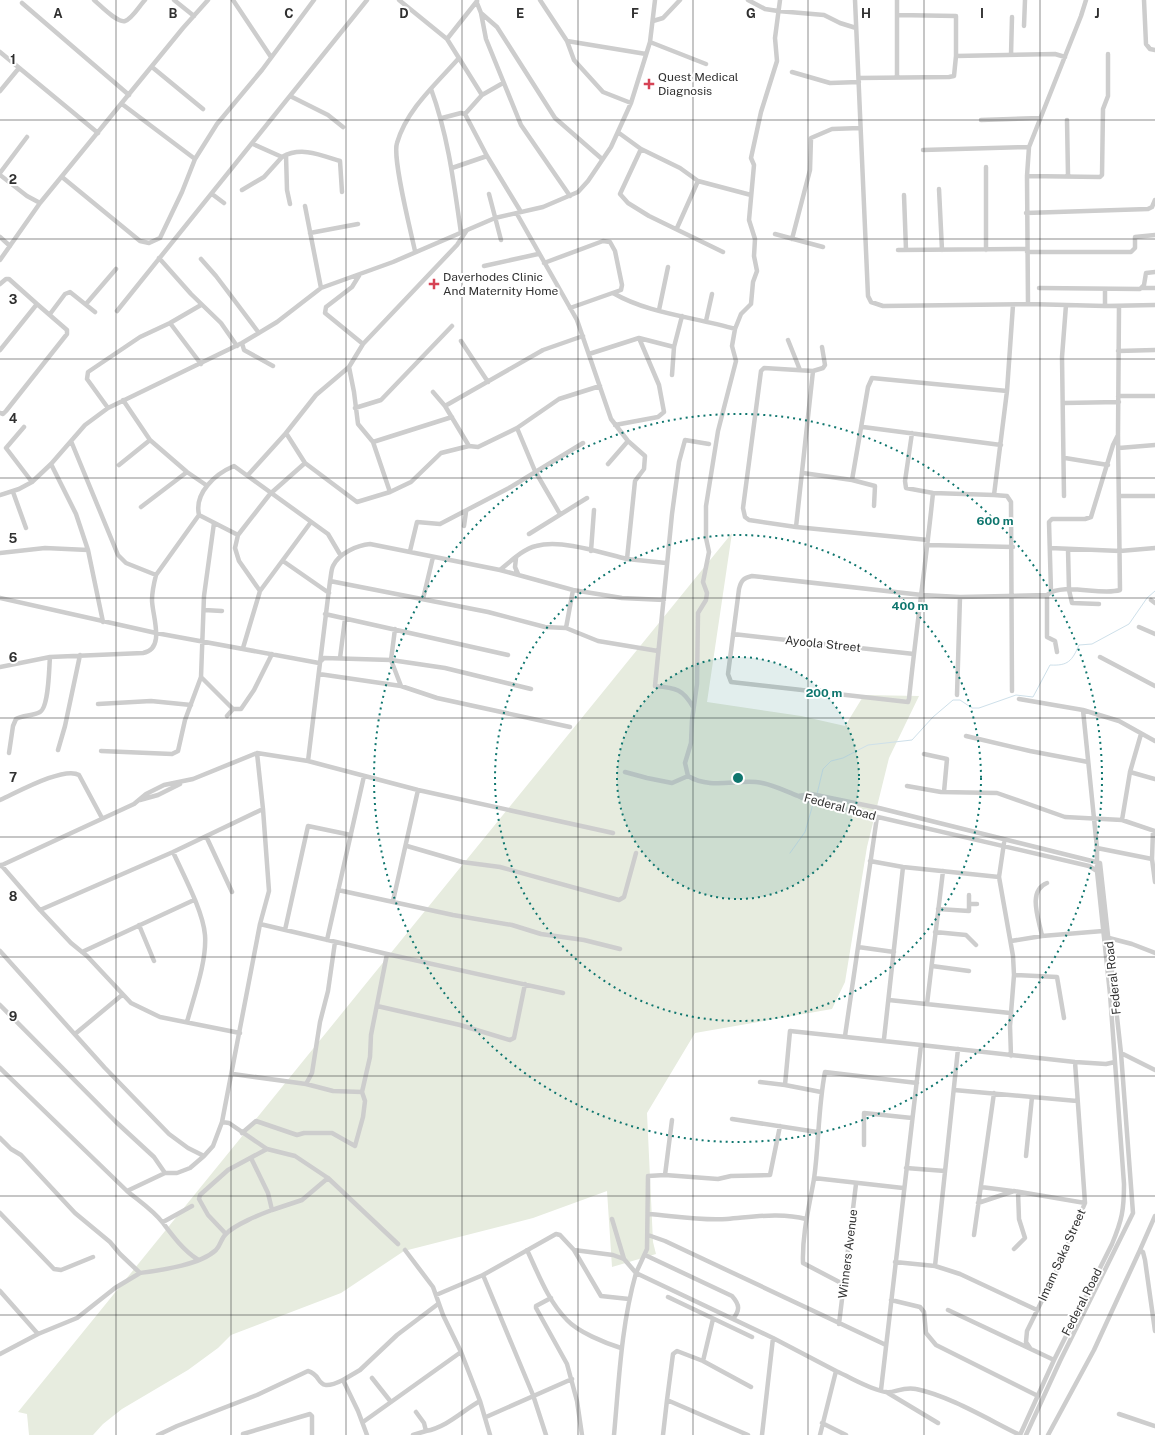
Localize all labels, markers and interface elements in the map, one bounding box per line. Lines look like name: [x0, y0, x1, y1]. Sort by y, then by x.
text: A: [53, 6, 63, 21]
text: B: [169, 6, 178, 21]
text: C: [284, 6, 294, 21]
text: D: [399, 6, 409, 21]
text: E: [516, 6, 524, 21]
text: F: [631, 6, 639, 21]
text: G: [746, 6, 756, 21]
text: H: [861, 6, 871, 21]
text: I: [980, 6, 984, 21]
text: J: [1094, 6, 1100, 21]
text: 1: [10, 52, 16, 67]
place label: Quest Medical Diagnosis: [658, 70, 739, 98]
marker: Quest Medical Diagnosis: [643, 78, 655, 90]
text: 2: [9, 172, 17, 187]
place label: Daverhodes Clinic And Maternity Home: [443, 270, 559, 298]
marker: Daverhodes Clinic And Maternity Home: [428, 278, 440, 290]
text: 3: [9, 292, 18, 307]
text: 4: [9, 411, 18, 426]
text: 600 m: [977, 514, 1014, 528]
text: 5: [9, 531, 18, 546]
text: 400 m: [892, 599, 929, 613]
street label: Ayoola Street: [785, 633, 862, 655]
text: 6: [9, 650, 18, 665]
text: 200 m: [806, 686, 842, 700]
text: 7: [9, 770, 17, 785]
centre of rings: [731, 771, 745, 785]
street label: Federal Road: [803, 791, 877, 823]
text: 8: [9, 889, 18, 904]
street label: Federal Road: [1102, 941, 1124, 1015]
text: 9: [9, 1009, 17, 1024]
street label: Imam Saka Street: [1035, 1206, 1089, 1303]
street label: Winners Avenue: [836, 1208, 860, 1299]
street label: Federal Road: [1059, 1266, 1105, 1338]

